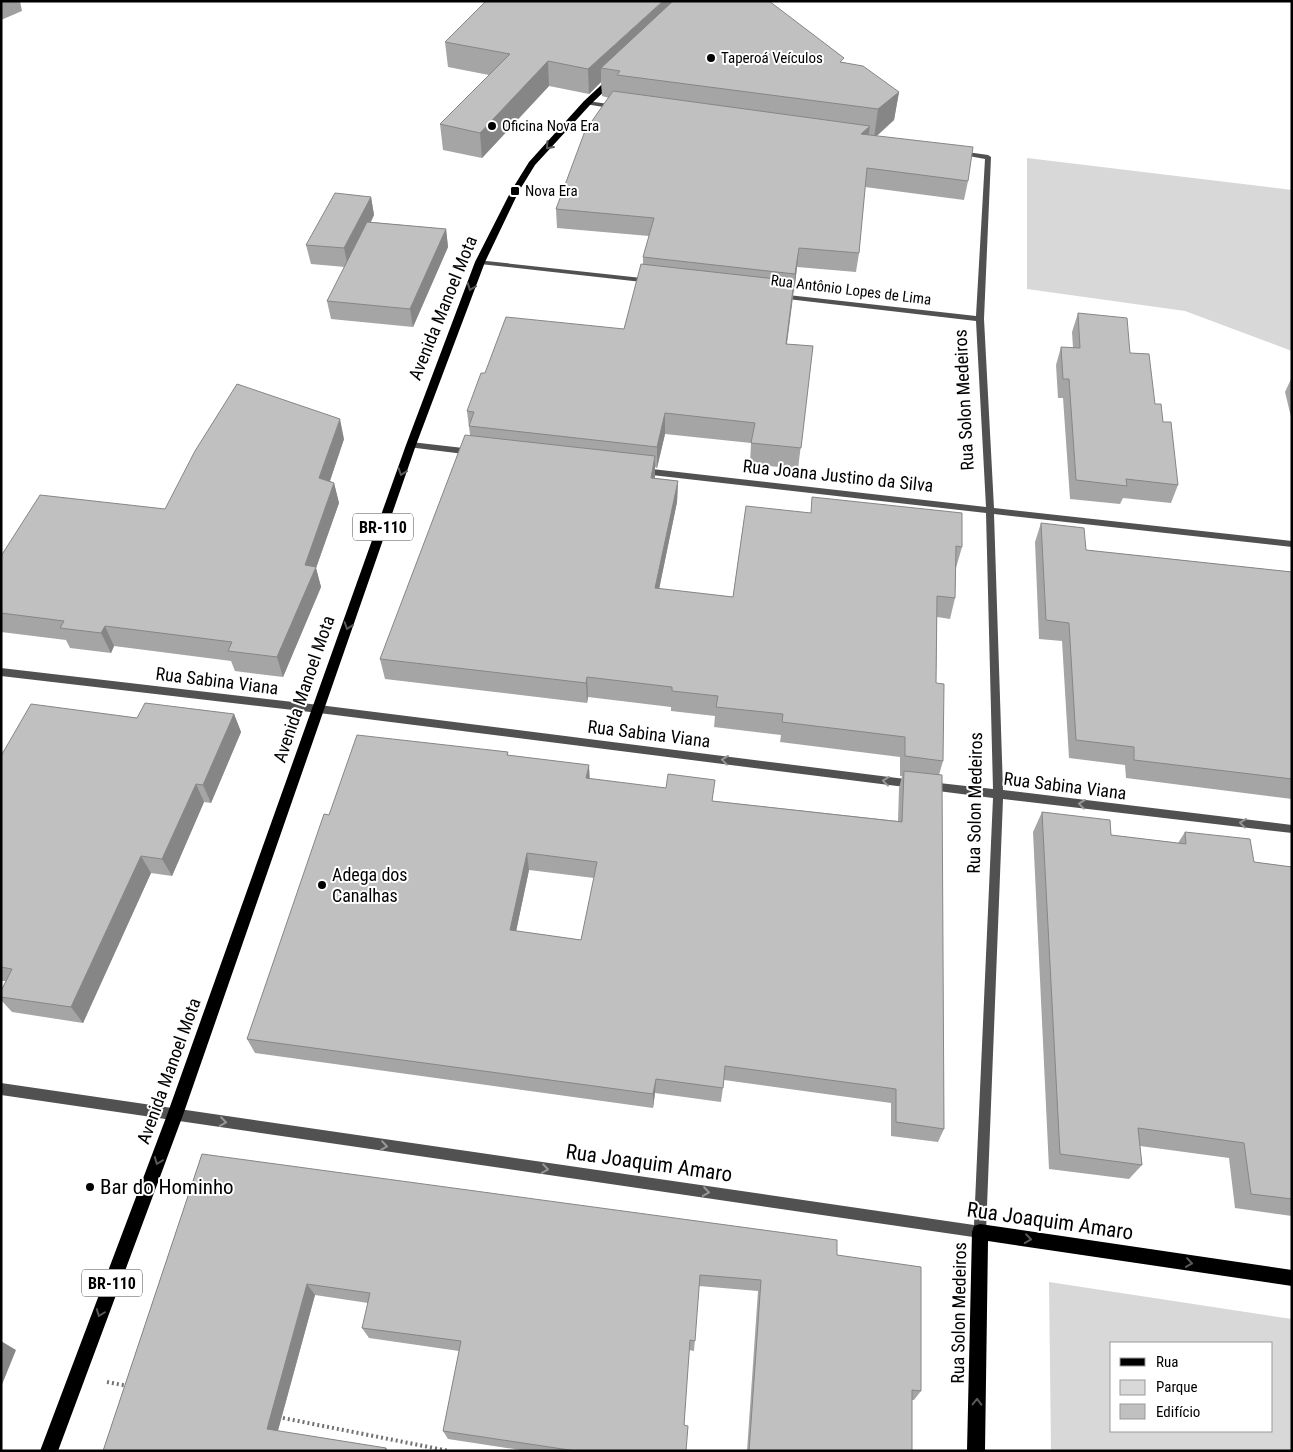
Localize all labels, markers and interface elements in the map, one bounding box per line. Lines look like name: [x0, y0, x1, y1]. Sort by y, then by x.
place label: Taperoá Veículos: [721, 49, 823, 67]
marker: Taperoá Veículos: [705, 52, 717, 64]
place label: Oficina Nova Era: [502, 117, 599, 135]
marker: Oficina Nova Era: [486, 120, 498, 132]
one-way arrow: [546, 140, 555, 149]
place label: Nova Era: [525, 182, 578, 200]
marker: Nova Era: [509, 185, 521, 197]
street label: Avenida Manoel Mota: [404, 233, 481, 383]
street label: Rua Antônio Lopes de Lima: [770, 271, 932, 309]
one-way arrow: [467, 282, 477, 291]
street label: Rua Solon Medeiros: [949, 329, 978, 471]
street label: Rua Joana Justino da Silva: [742, 455, 934, 496]
one-way arrow: [398, 467, 408, 476]
road number: BR-110: [353, 514, 413, 540]
street label: Avenida Manoel Mota: [269, 613, 338, 765]
one-way arrow: [344, 621, 354, 629]
street label: Rua Sabina Viana: [154, 663, 280, 698]
street label: Rua Sabina Viana: [586, 716, 712, 751]
street label: Rua Solon Medeiros: [963, 732, 986, 874]
one-way arrow: [720, 755, 728, 766]
street label: Rua Sabina Viana: [1002, 768, 1128, 803]
one-way arrow: [882, 776, 890, 786]
one-way arrow: [1078, 799, 1086, 810]
one-way arrow: [1239, 818, 1247, 829]
place label: Adega dos Canalhas: [332, 864, 408, 906]
marker: Adega dos Canalhas: [316, 879, 328, 891]
street label: Avenida Manoel Mota: [132, 995, 205, 1147]
one-way arrow: [219, 1117, 228, 1127]
street label: Rua Joaquim Amaro: [564, 1139, 734, 1187]
one-way arrow: [380, 1140, 388, 1150]
one-way arrow: [154, 1156, 164, 1165]
one-way arrow: [541, 1163, 549, 1174]
place label: Bar do Hominho: [100, 1175, 234, 1199]
marker: Bar do Hominho: [84, 1181, 96, 1193]
one-way arrow: [701, 1187, 710, 1197]
street label: Rua Joaquim Amaro: [965, 1197, 1135, 1245]
one-way arrow: [1025, 1233, 1033, 1244]
street label: Rua Solon Medeiros: [947, 1242, 970, 1384]
one-way arrow: [1185, 1257, 1194, 1267]
road number: BR-110: [82, 1270, 142, 1296]
one-way arrow: [96, 1308, 107, 1317]
legend: [1110, 1342, 1273, 1432]
text: Rua: [1156, 1353, 1178, 1371]
text: Parque: [1156, 1378, 1198, 1396]
one-way arrow: [972, 1398, 982, 1406]
text: Edifício: [1156, 1403, 1200, 1421]

